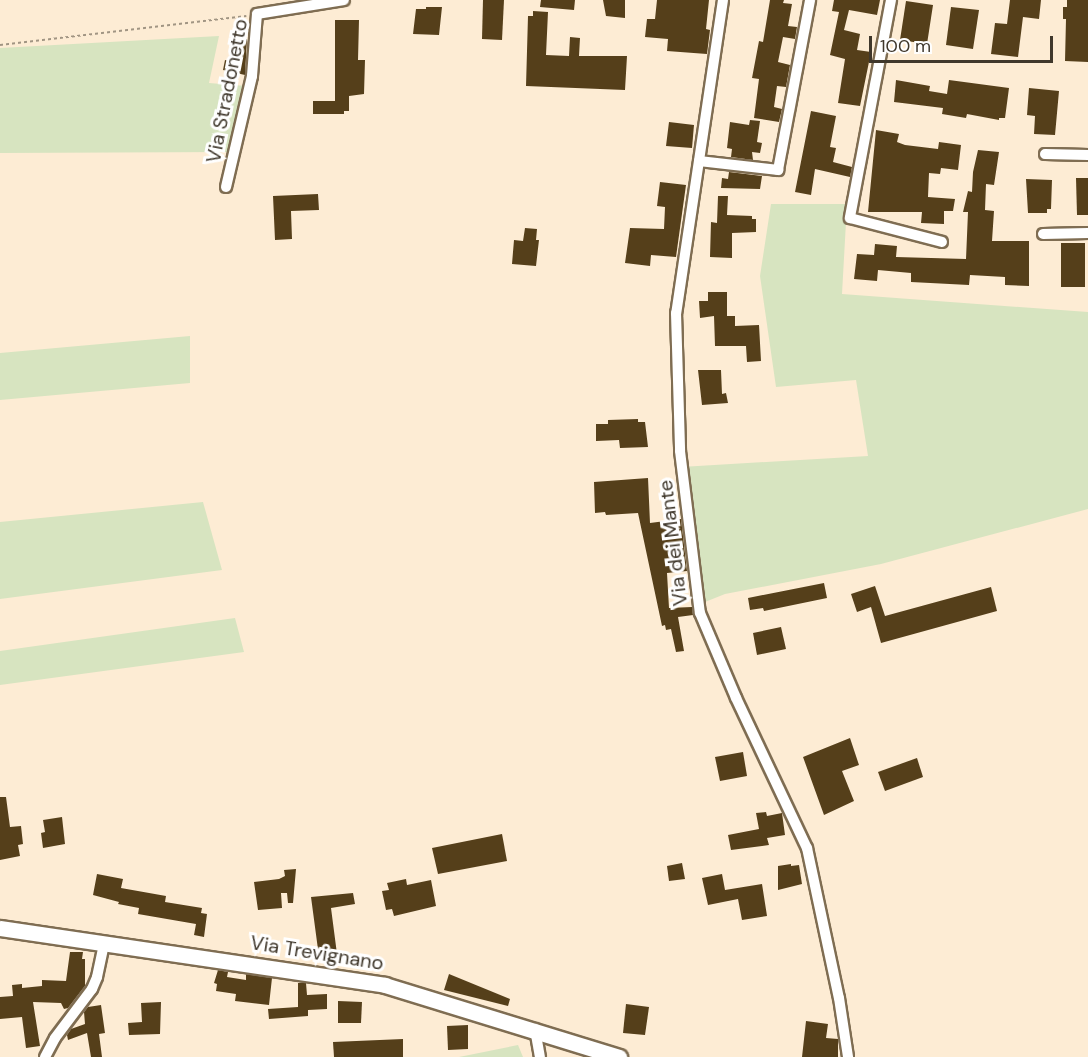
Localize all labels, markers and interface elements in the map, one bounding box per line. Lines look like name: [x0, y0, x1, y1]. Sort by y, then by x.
street label: Via Stradonetto: [201, 17, 253, 165]
scale bar: [872, 24, 1056, 62]
text: 100 m: [880, 34, 931, 58]
street label: Via dei Mante: [653, 479, 693, 607]
street label: Via Trevignano: [249, 931, 385, 975]

